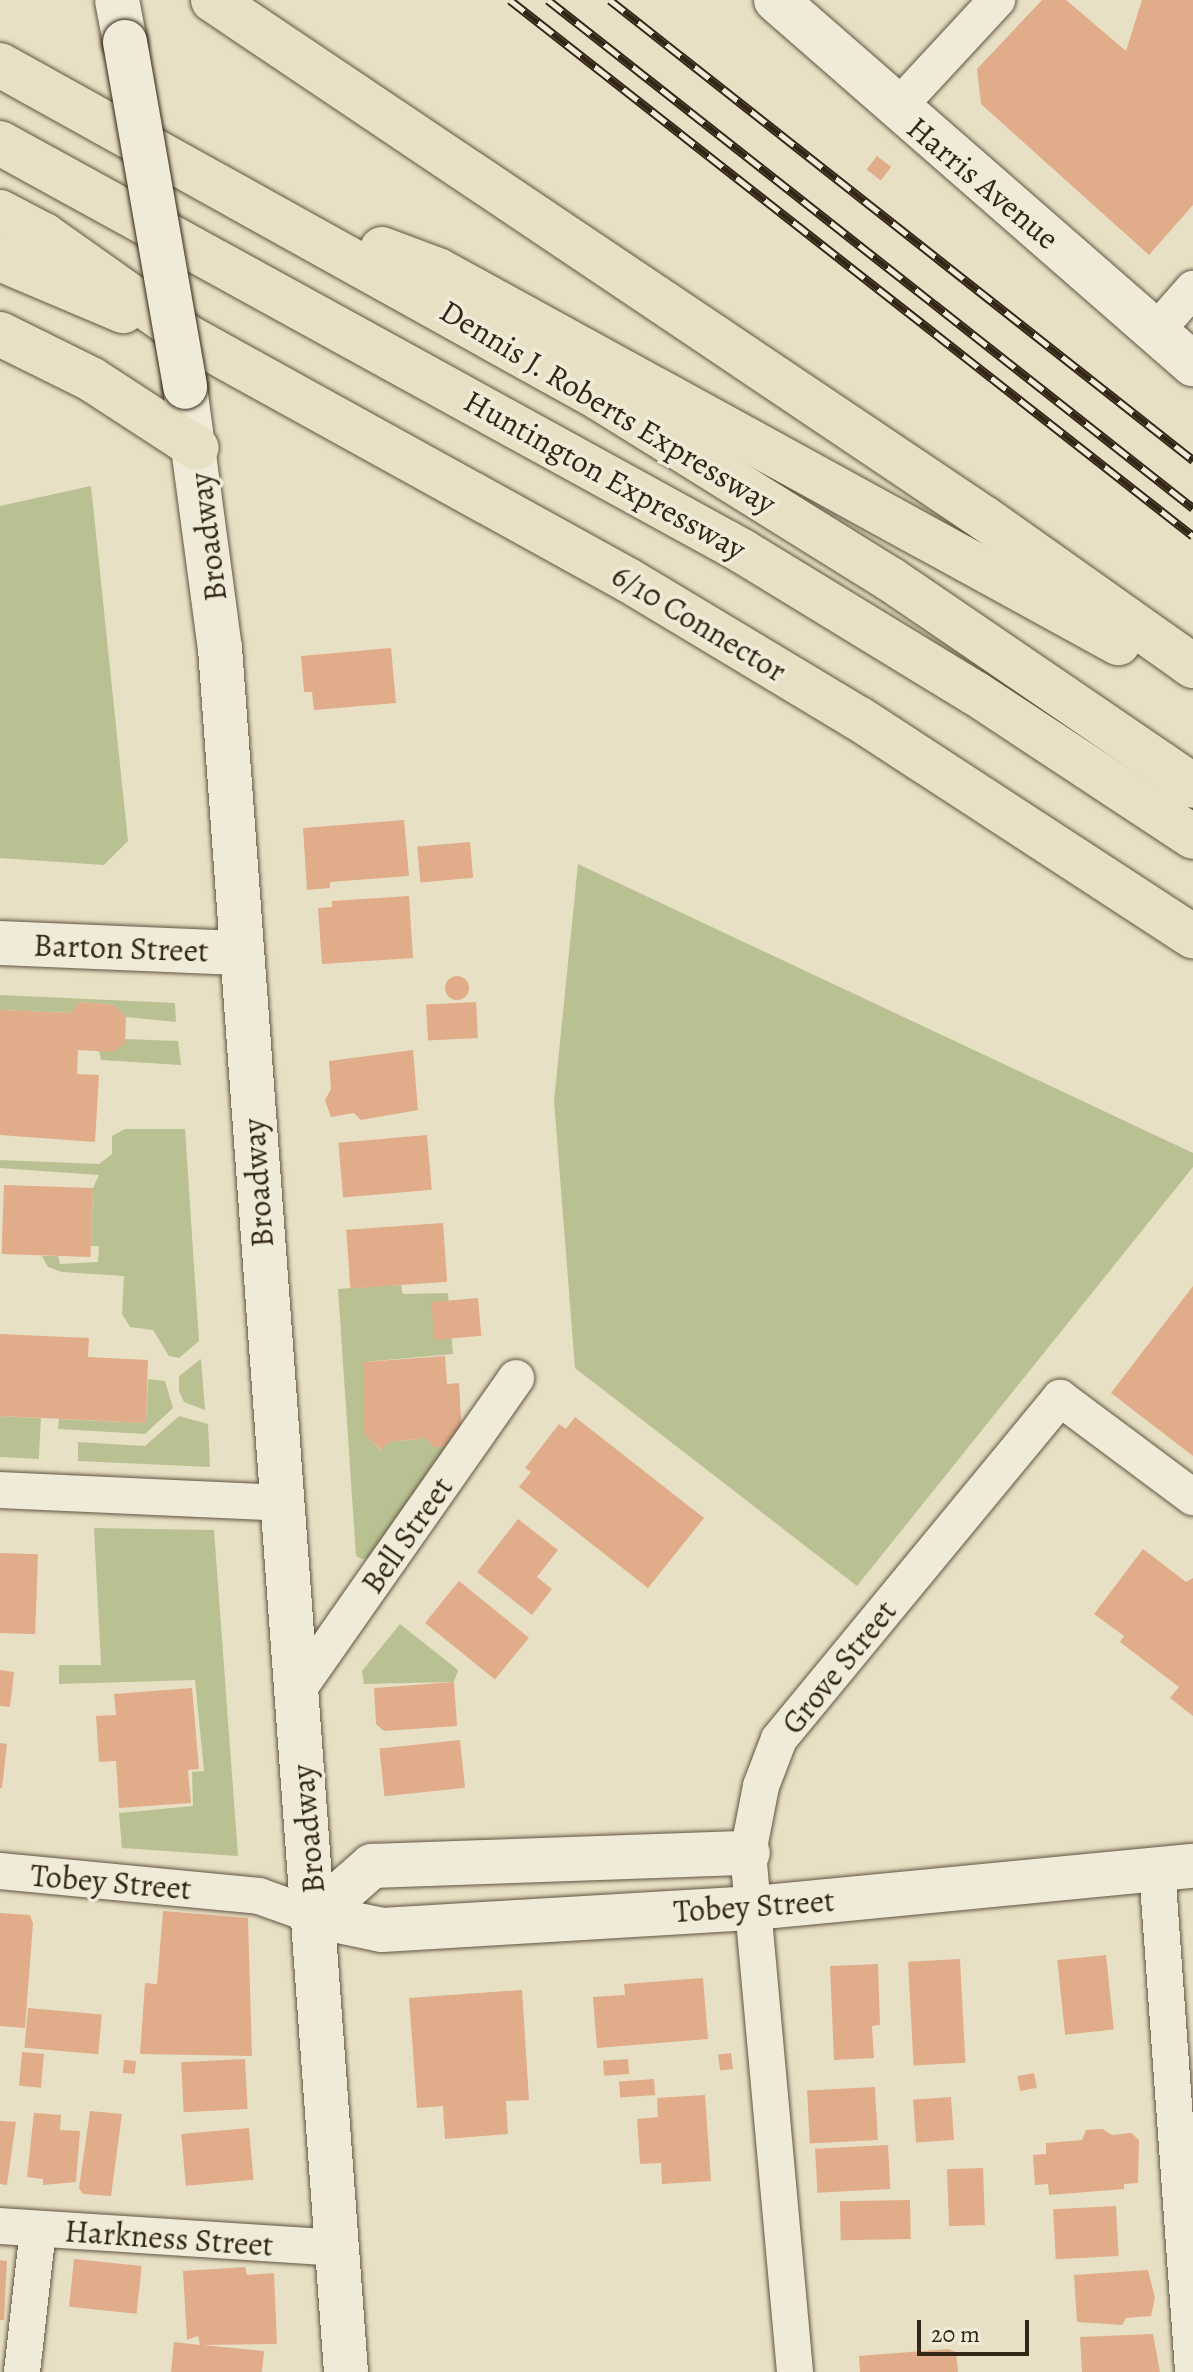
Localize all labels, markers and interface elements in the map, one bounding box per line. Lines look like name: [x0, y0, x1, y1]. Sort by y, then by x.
street label: Harris Avenue: [899, 108, 1067, 258]
street label: Dennis J. Roberts Expressway: [433, 291, 783, 523]
street label: Huntington Expressway: [457, 382, 753, 568]
street label: Broadway: [181, 470, 235, 604]
street label: 6/10 Connector: [605, 556, 793, 690]
street label: Barton Street: [33, 926, 209, 970]
street label: Broadway: [234, 1117, 282, 1249]
street label: Bell Street: [353, 1469, 461, 1601]
street label: Grove Street: [773, 1592, 905, 1742]
street label: Broadway: [283, 1763, 333, 1895]
street label: Tobey Street: [29, 1856, 193, 1908]
street label: Tobey Street: [672, 1881, 836, 1931]
street label: Harkness Street: [63, 2212, 275, 2264]
scale bar: [921, 2304, 1033, 2354]
text: 20 m: [931, 2318, 980, 2350]

